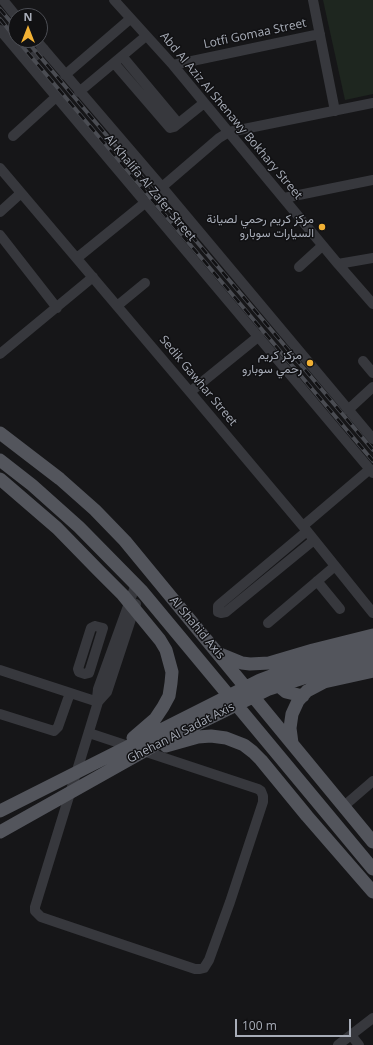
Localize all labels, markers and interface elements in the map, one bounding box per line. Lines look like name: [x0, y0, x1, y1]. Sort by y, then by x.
north arrow: [8, 8, 48, 48]
text: N: [24, 9, 32, 24]
street label: Lotfi Gomaa Street: [202, 16, 308, 52]
street label: Abd Al Aziz Al Shenawy Bokhary Street: [157, 29, 305, 203]
street label: Al Khalifa Al Zafer Street: [101, 132, 199, 244]
place label: مركز كريم رحمي لصيانة السيارات سوبارو: [206, 213, 314, 241]
marker: مركز كريم رحمي لصيانة السيارات سوبارو: [317, 222, 327, 232]
street label: Sedik Gawhar Street: [156, 333, 240, 429]
place label: مركز كريم رحمي سوبارو: [242, 349, 302, 377]
marker: مركز كريم رحمي سوبارو: [305, 358, 315, 368]
street label: Al Shahid Axis: [166, 594, 228, 662]
street label: Ghehan Al Sadat Axis: [125, 700, 237, 766]
scale bar: [237, 1011, 353, 1037]
text: 100 m: [242, 1017, 277, 1034]

